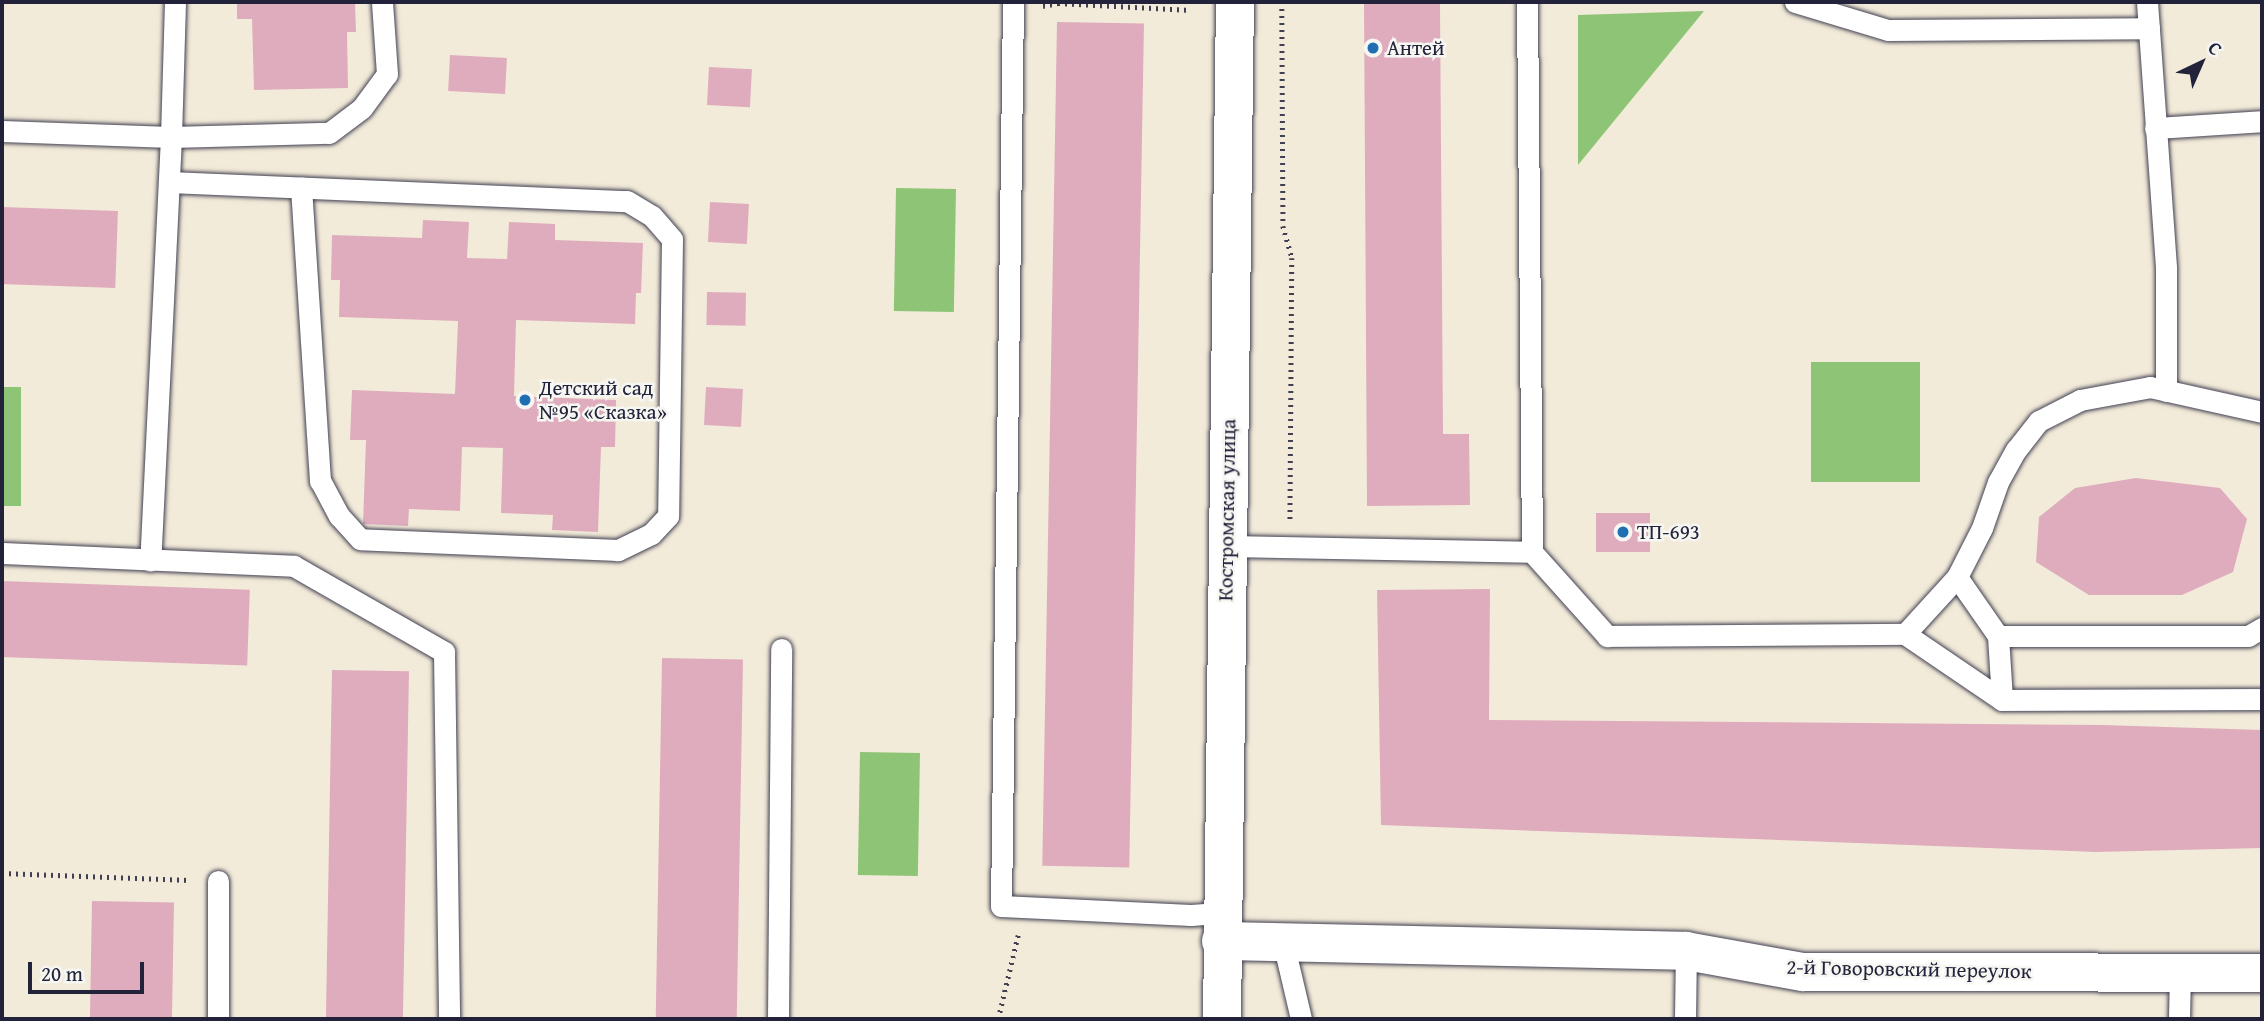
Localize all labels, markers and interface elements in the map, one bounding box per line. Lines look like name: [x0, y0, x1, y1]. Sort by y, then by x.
north arrow: [2166, 28, 2236, 98]
text: С: [2202, 34, 2229, 62]
place label: Антей: [1387, 35, 1444, 61]
marker: Антей: [1365, 40, 1381, 56]
place label: Детский сад №95 «Сказка»: [539, 375, 667, 425]
marker: Детский сад №95 «Сказка»: [517, 392, 533, 408]
street label: Костромская улица: [1213, 419, 1241, 601]
place label: ТП-693: [1637, 519, 1700, 545]
marker: ТП-693: [1615, 524, 1631, 540]
scale bar: [32, 948, 147, 992]
street label: 2-й Говоровский переулок: [1786, 954, 2032, 984]
text: 20 m: [41, 958, 83, 989]

